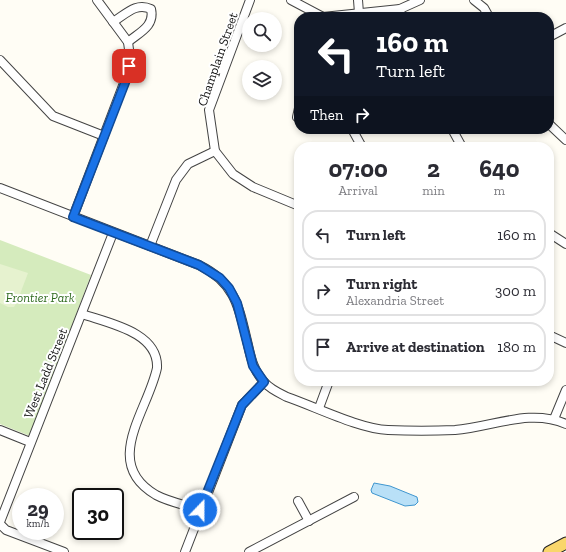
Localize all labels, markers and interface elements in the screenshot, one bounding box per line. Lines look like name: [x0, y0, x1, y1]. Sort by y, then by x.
street label: Champlain Street: [194, 10, 241, 108]
map controls: [242, 12, 282, 100]
button: search: [242, 12, 282, 52]
text: 160 m: [376, 26, 448, 59]
icon: left: [310, 28, 362, 80]
pin: [112, 49, 146, 83]
icon: arrive: [118, 55, 140, 77]
button: layers: [242, 60, 282, 100]
text: Turn left: [376, 60, 445, 82]
icon: right: [351, 104, 373, 126]
text: Then: [310, 106, 343, 124]
text: 07:00: [329, 154, 388, 183]
text: 2: [427, 154, 440, 183]
text: 640: [479, 154, 520, 183]
text: Arrival: [339, 183, 378, 198]
text: min: [422, 183, 445, 198]
text: m: [494, 183, 505, 198]
icon: left: [312, 224, 334, 246]
text: Turn left: [346, 226, 406, 244]
text: 160 m: [497, 226, 536, 244]
text: Turn right: [346, 275, 417, 293]
icon: right: [312, 280, 334, 302]
text: 300 m: [495, 282, 536, 300]
park label: Frontier Park: [5, 290, 75, 305]
text: Alexandria Street: [346, 293, 444, 308]
street label: West Ladd Street: [21, 326, 70, 420]
icon: arrive: [312, 336, 334, 358]
text: Arrive at destination: [346, 338, 485, 356]
text: 180 m: [497, 338, 536, 356]
speed limit sign: 30: [72, 488, 124, 540]
position arrow: [179, 489, 221, 531]
text: 29: [27, 497, 49, 521]
text: km/h: [27, 518, 49, 530]

